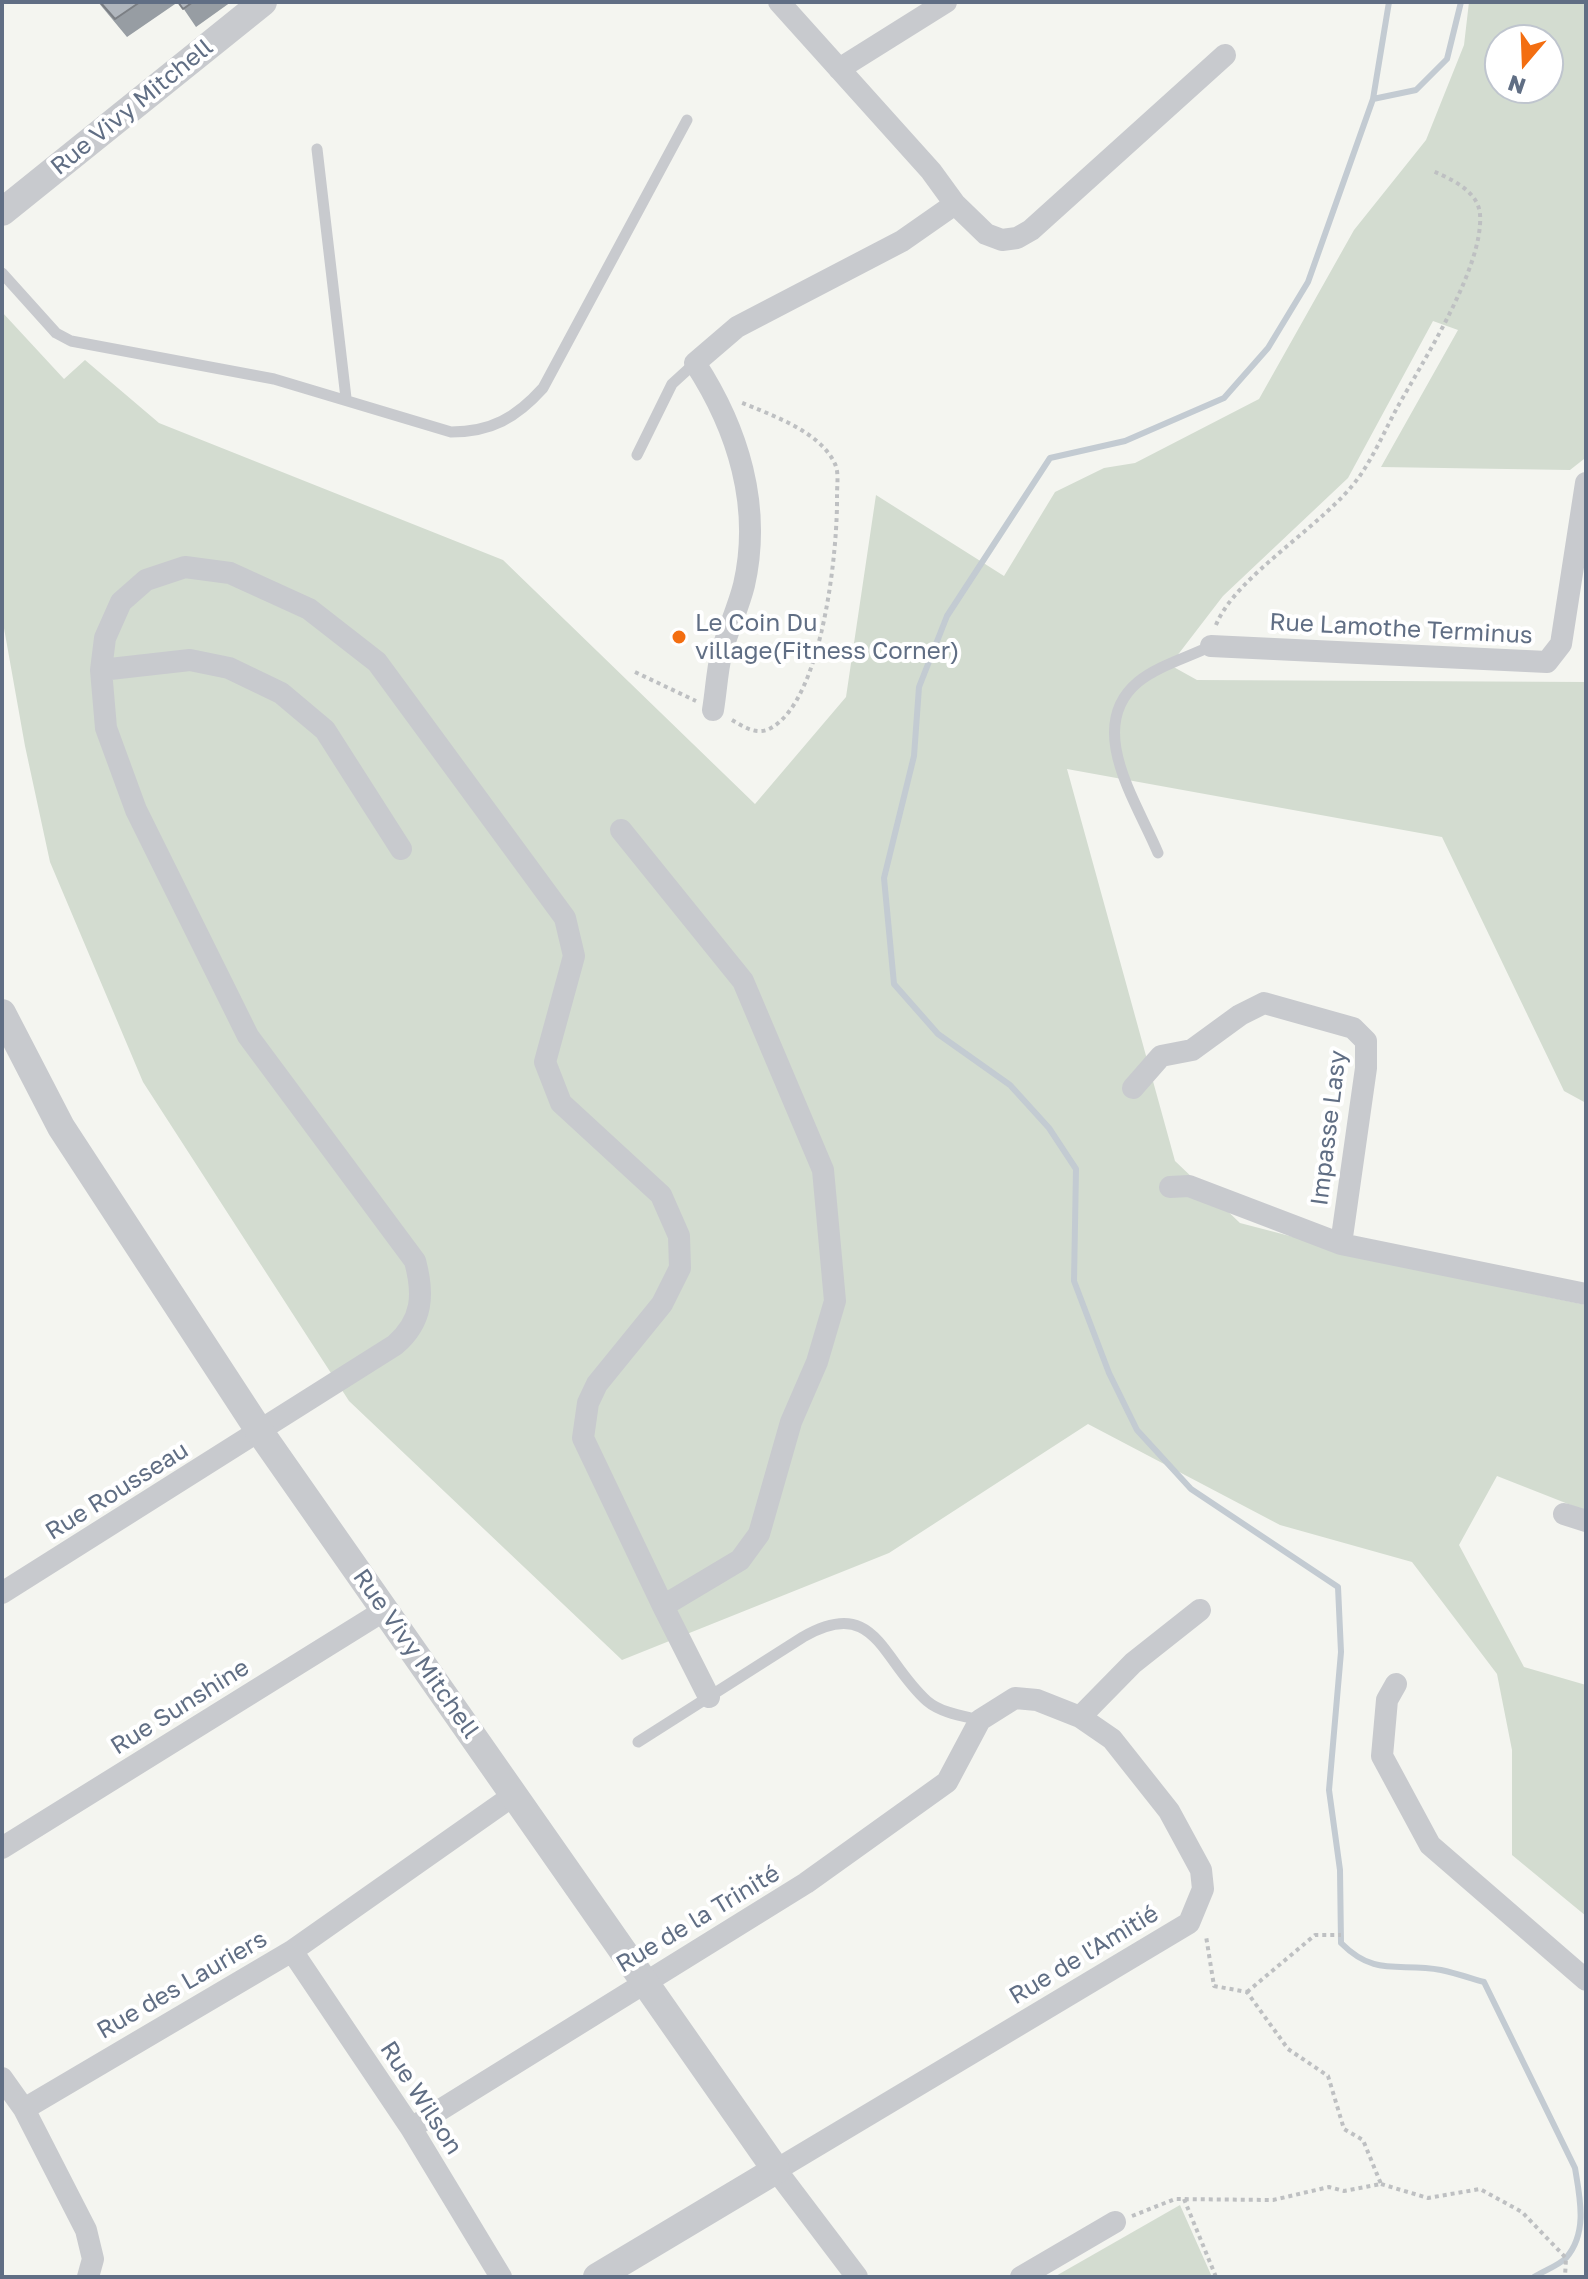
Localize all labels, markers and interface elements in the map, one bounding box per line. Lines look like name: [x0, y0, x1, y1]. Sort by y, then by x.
north arrow: [1484, 24, 1564, 104]
street label: Rue Vivy Mitchell: [45, 33, 219, 181]
text: N: [1504, 70, 1529, 101]
street label: Rue Lamothe Terminus: [1269, 608, 1533, 650]
place label: Le Coin Du village(Fitness Corner): [695, 609, 959, 665]
marker: Le Coin Du village(Fitness Corner): [670, 628, 688, 646]
street label: Impasse Lasy: [1305, 1049, 1353, 1207]
street label: Rue Rousseau: [40, 1436, 194, 1546]
street label: Rue Vivy Mitchell: [347, 1564, 485, 1744]
street label: Rue Sunshine: [106, 1653, 254, 1761]
street label: Rue de la Trinité: [611, 1859, 785, 1979]
street label: Rue de l'Amitié: [1004, 1899, 1164, 2011]
street label: Rue des Lauriers: [92, 1925, 272, 2045]
street label: Rue Wilson: [374, 2036, 468, 2160]

